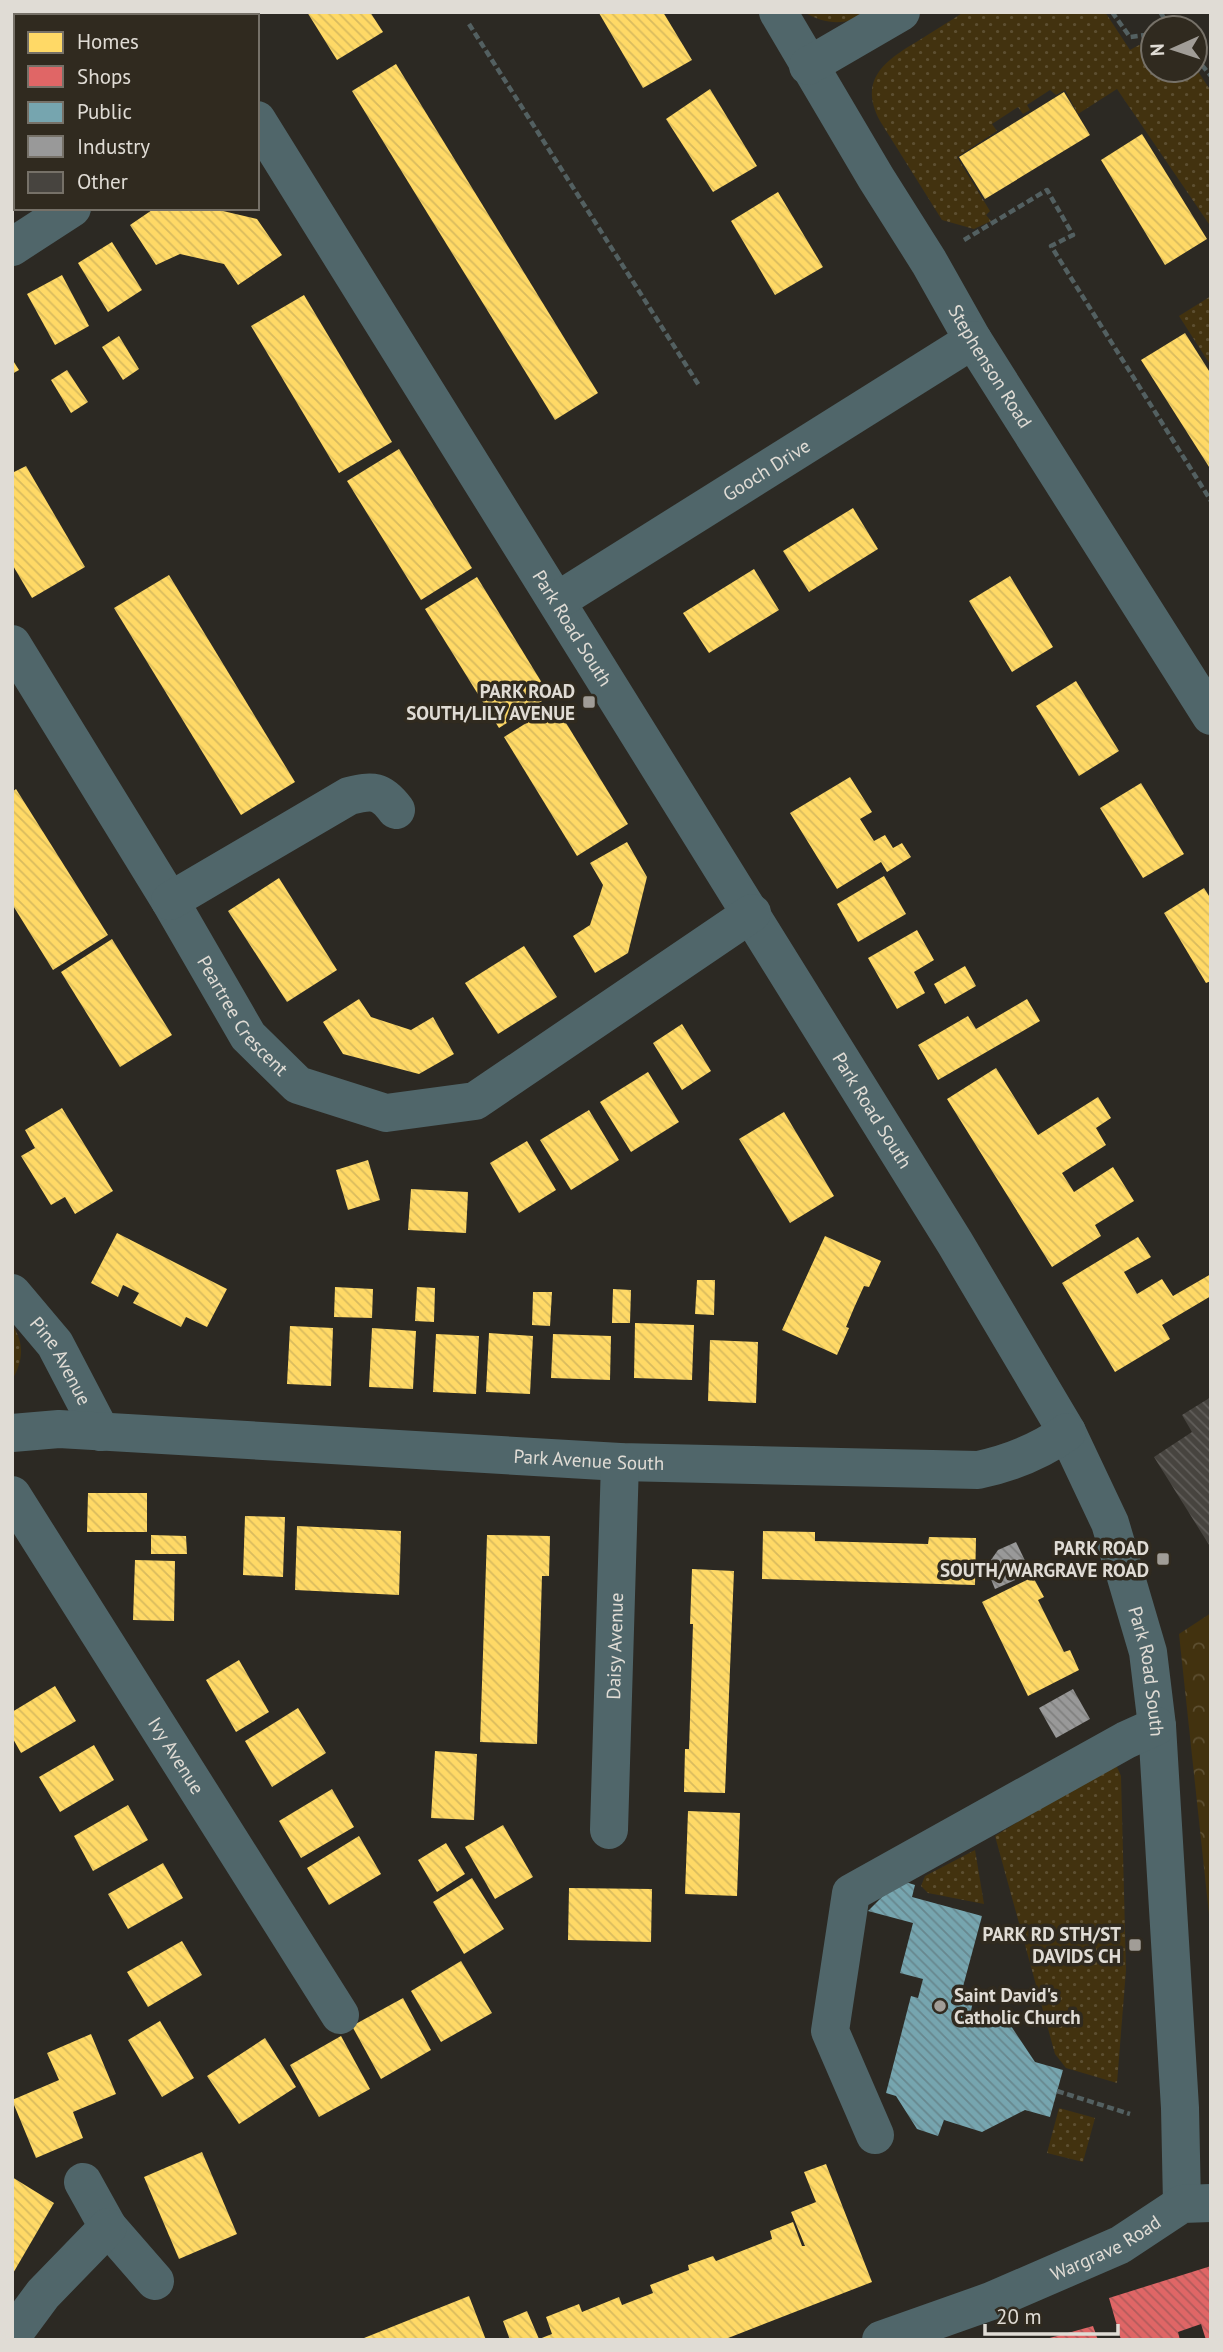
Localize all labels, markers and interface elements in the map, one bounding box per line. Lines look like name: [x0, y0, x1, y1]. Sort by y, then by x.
legend: [14, 14, 259, 210]
north arrow: [1139, 14, 1209, 84]
text: Homes: [77, 28, 139, 55]
text: N: [1145, 43, 1169, 57]
text: Shops: [77, 63, 131, 90]
text: Public: [77, 98, 132, 125]
text: Industry: [77, 133, 150, 160]
text: Other: [77, 168, 128, 195]
street label: Stephenson Road: [943, 300, 1038, 432]
street label: Gooch Drive: [718, 433, 814, 506]
street label: Park Road South: [528, 565, 618, 690]
place label: PARK ROAD SOUTH/LILY AVENUE: [406, 679, 575, 725]
marker: PARK ROAD SOUTH/LILY AVENUE: [581, 694, 597, 710]
street label: Peartree Crescent: [192, 951, 294, 1081]
street label: Park Road South: [827, 1048, 918, 1173]
street label: Pine Avenue: [25, 1311, 97, 1409]
street label: Park Avenue South: [513, 1444, 664, 1475]
place label: PARK ROAD SOUTH/WARGRAVE ROAD: [940, 1536, 1149, 1582]
marker: PARK ROAD SOUTH/WARGRAVE ROAD: [1155, 1551, 1171, 1567]
street label: Daisy Avenue: [601, 1592, 628, 1700]
street label: Park Road South: [1123, 1603, 1170, 1737]
street label: Ivy Avenue: [143, 1712, 210, 1799]
place label: PARK RD STH/ST DAVIDS CH: [983, 1922, 1121, 1968]
marker: PARK RD STH/ST DAVIDS CH: [1127, 1937, 1143, 1953]
place label: Saint David's Catholic Church: [954, 1983, 1081, 2029]
marker: Saint David's Catholic Church: [932, 1998, 948, 2014]
street label: Wargrave Road: [1047, 2210, 1165, 2286]
scale bar: [985, 2292, 1118, 2336]
text: 20 m: [996, 2303, 1042, 2330]

